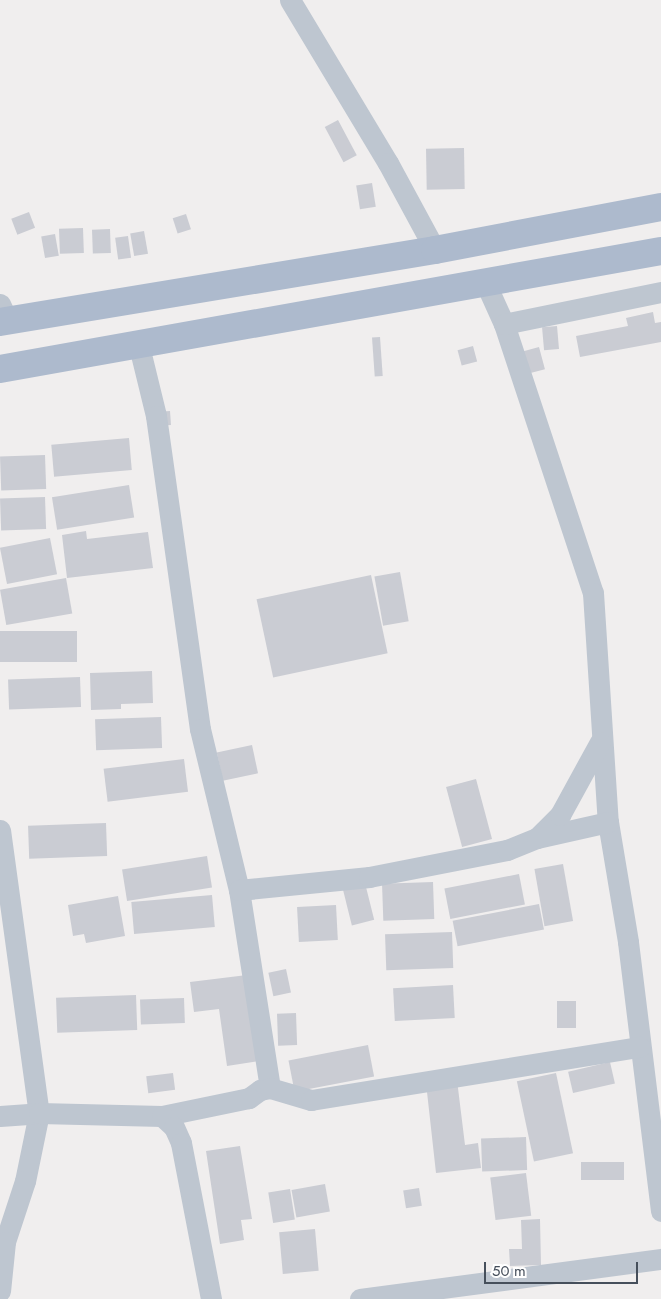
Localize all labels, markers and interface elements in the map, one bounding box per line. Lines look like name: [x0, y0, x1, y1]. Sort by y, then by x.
scale bar: [486, 1252, 640, 1284]
text: 50 m: [492, 1260, 526, 1282]

